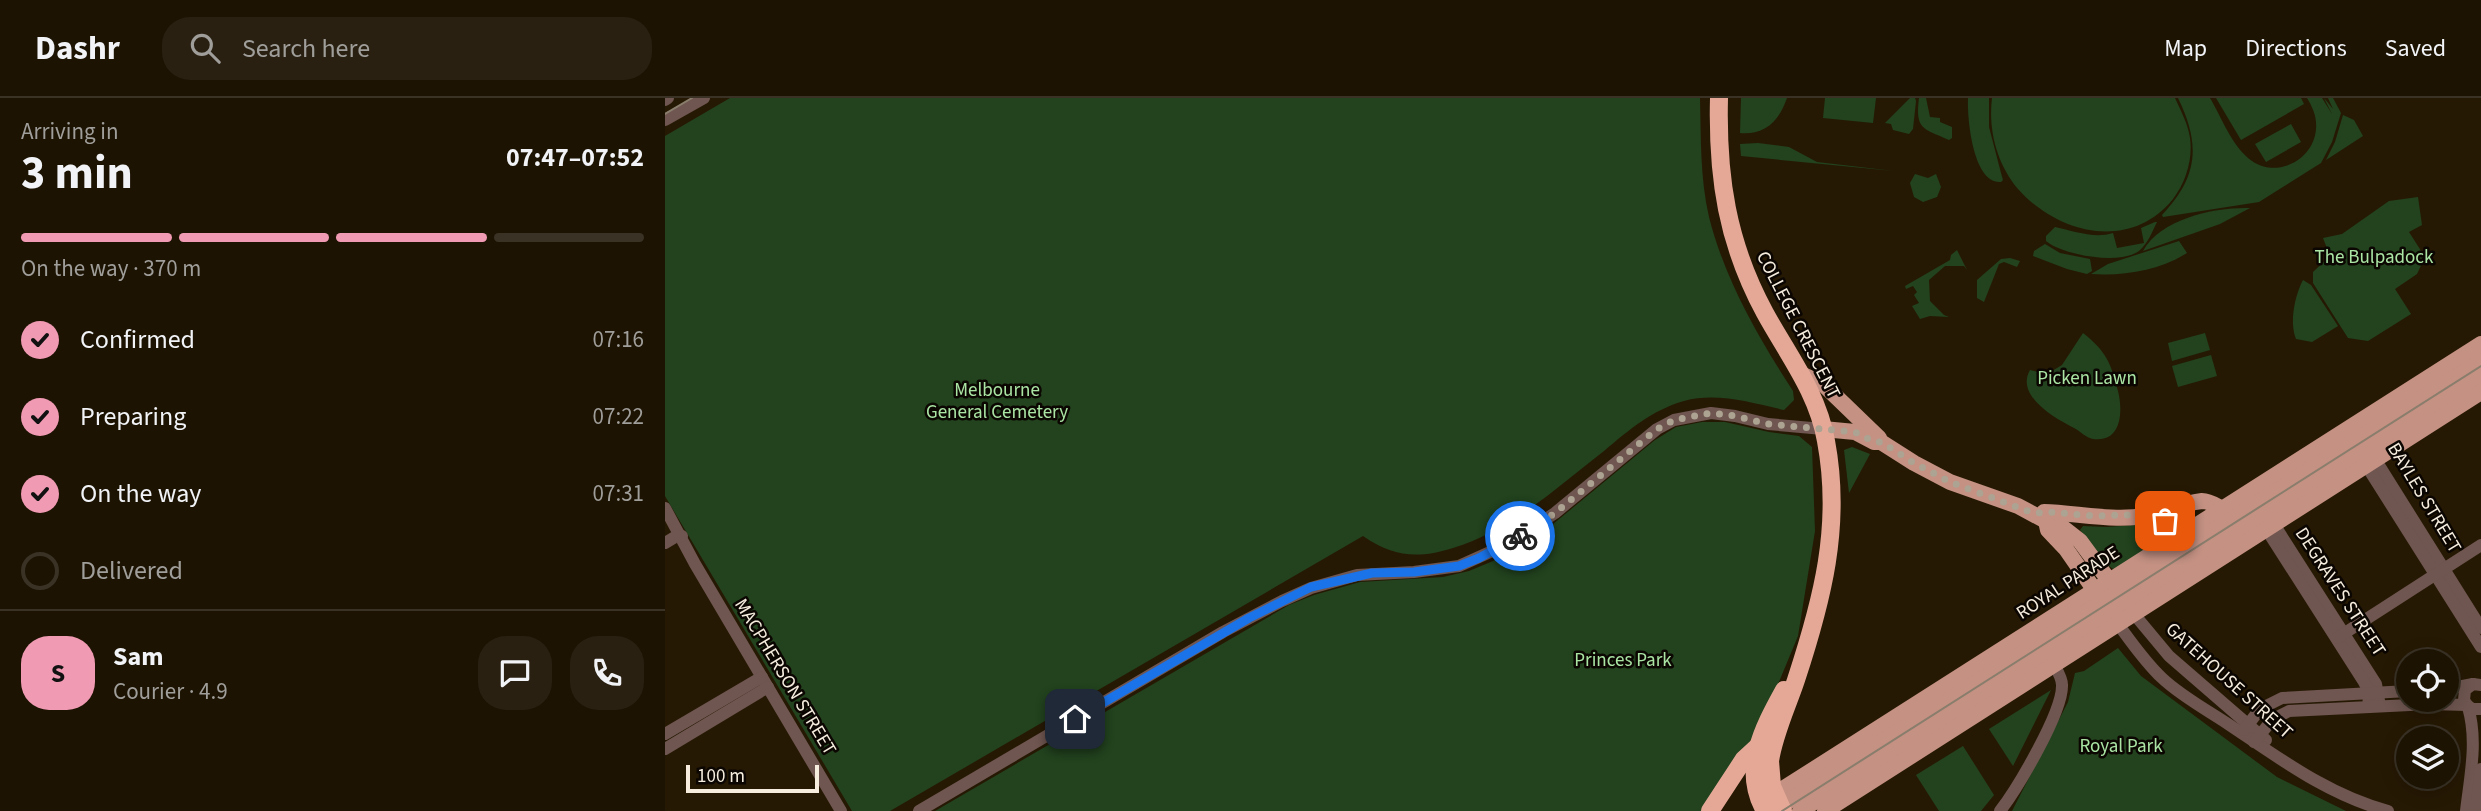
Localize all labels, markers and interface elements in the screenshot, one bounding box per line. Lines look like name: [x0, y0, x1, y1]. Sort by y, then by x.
search box: [162, 17, 652, 80]
text: Dashr: [35, 25, 120, 72]
icon: search: [186, 29, 224, 67]
text: Search here: [242, 30, 370, 67]
text: Map: [2164, 31, 2207, 66]
text: Directions: [2245, 31, 2347, 66]
text: Saved: [2385, 31, 2446, 66]
text: Arriving in: [21, 115, 119, 148]
text: 07:47–07:52: [506, 139, 644, 176]
text: 3 min: [21, 141, 133, 206]
park label: The Bulpadock: [2315, 244, 2434, 271]
street label: COLLEGE CRESCENT: [1749, 247, 1847, 403]
text: On the way · 370 m: [21, 252, 201, 285]
icon: check: [21, 321, 59, 359]
text: Confirmed: [80, 321, 195, 358]
text: 07:16: [593, 323, 644, 356]
park label: Picken Lawn: [2037, 365, 2137, 392]
park label: Melbourne General Cemetery: [926, 377, 1068, 426]
icon: check: [21, 398, 59, 436]
text: Preparing: [80, 398, 186, 435]
text: 07:22: [593, 400, 644, 433]
street label: BAYLES STREET: [2380, 438, 2468, 558]
icon: check: [21, 475, 59, 513]
text: On the way: [80, 475, 201, 512]
text: 07:31: [593, 477, 644, 510]
pin: [2135, 491, 2195, 551]
courier: [1485, 501, 1555, 571]
icon: bag: [2146, 502, 2184, 540]
icon: bike: [1501, 517, 1539, 555]
street label: DEGRAVES STREET: [2288, 522, 2392, 662]
street label: ROYAL PARADE: [2011, 540, 2125, 626]
text: Delivered: [80, 552, 183, 589]
street label: MACPHERSON STREET: [728, 594, 842, 760]
street label: GATEHOUSE STREET: [2159, 616, 2299, 746]
button: chat: [478, 636, 552, 710]
button: phone: [570, 636, 644, 710]
text: Sam: [113, 638, 163, 675]
park label: Princes Park: [1574, 647, 1672, 674]
map controls: [2396, 649, 2459, 789]
button: locate: [2396, 649, 2459, 712]
text: S: [51, 655, 65, 692]
text: Courier · 4.9: [113, 675, 228, 708]
pin: [1045, 689, 1105, 749]
icon: home: [1056, 700, 1094, 738]
button: layers: [2396, 726, 2459, 789]
park label: Royal Park: [2079, 733, 2163, 760]
scale bar: [686, 762, 819, 794]
text: 100 m: [697, 763, 745, 790]

